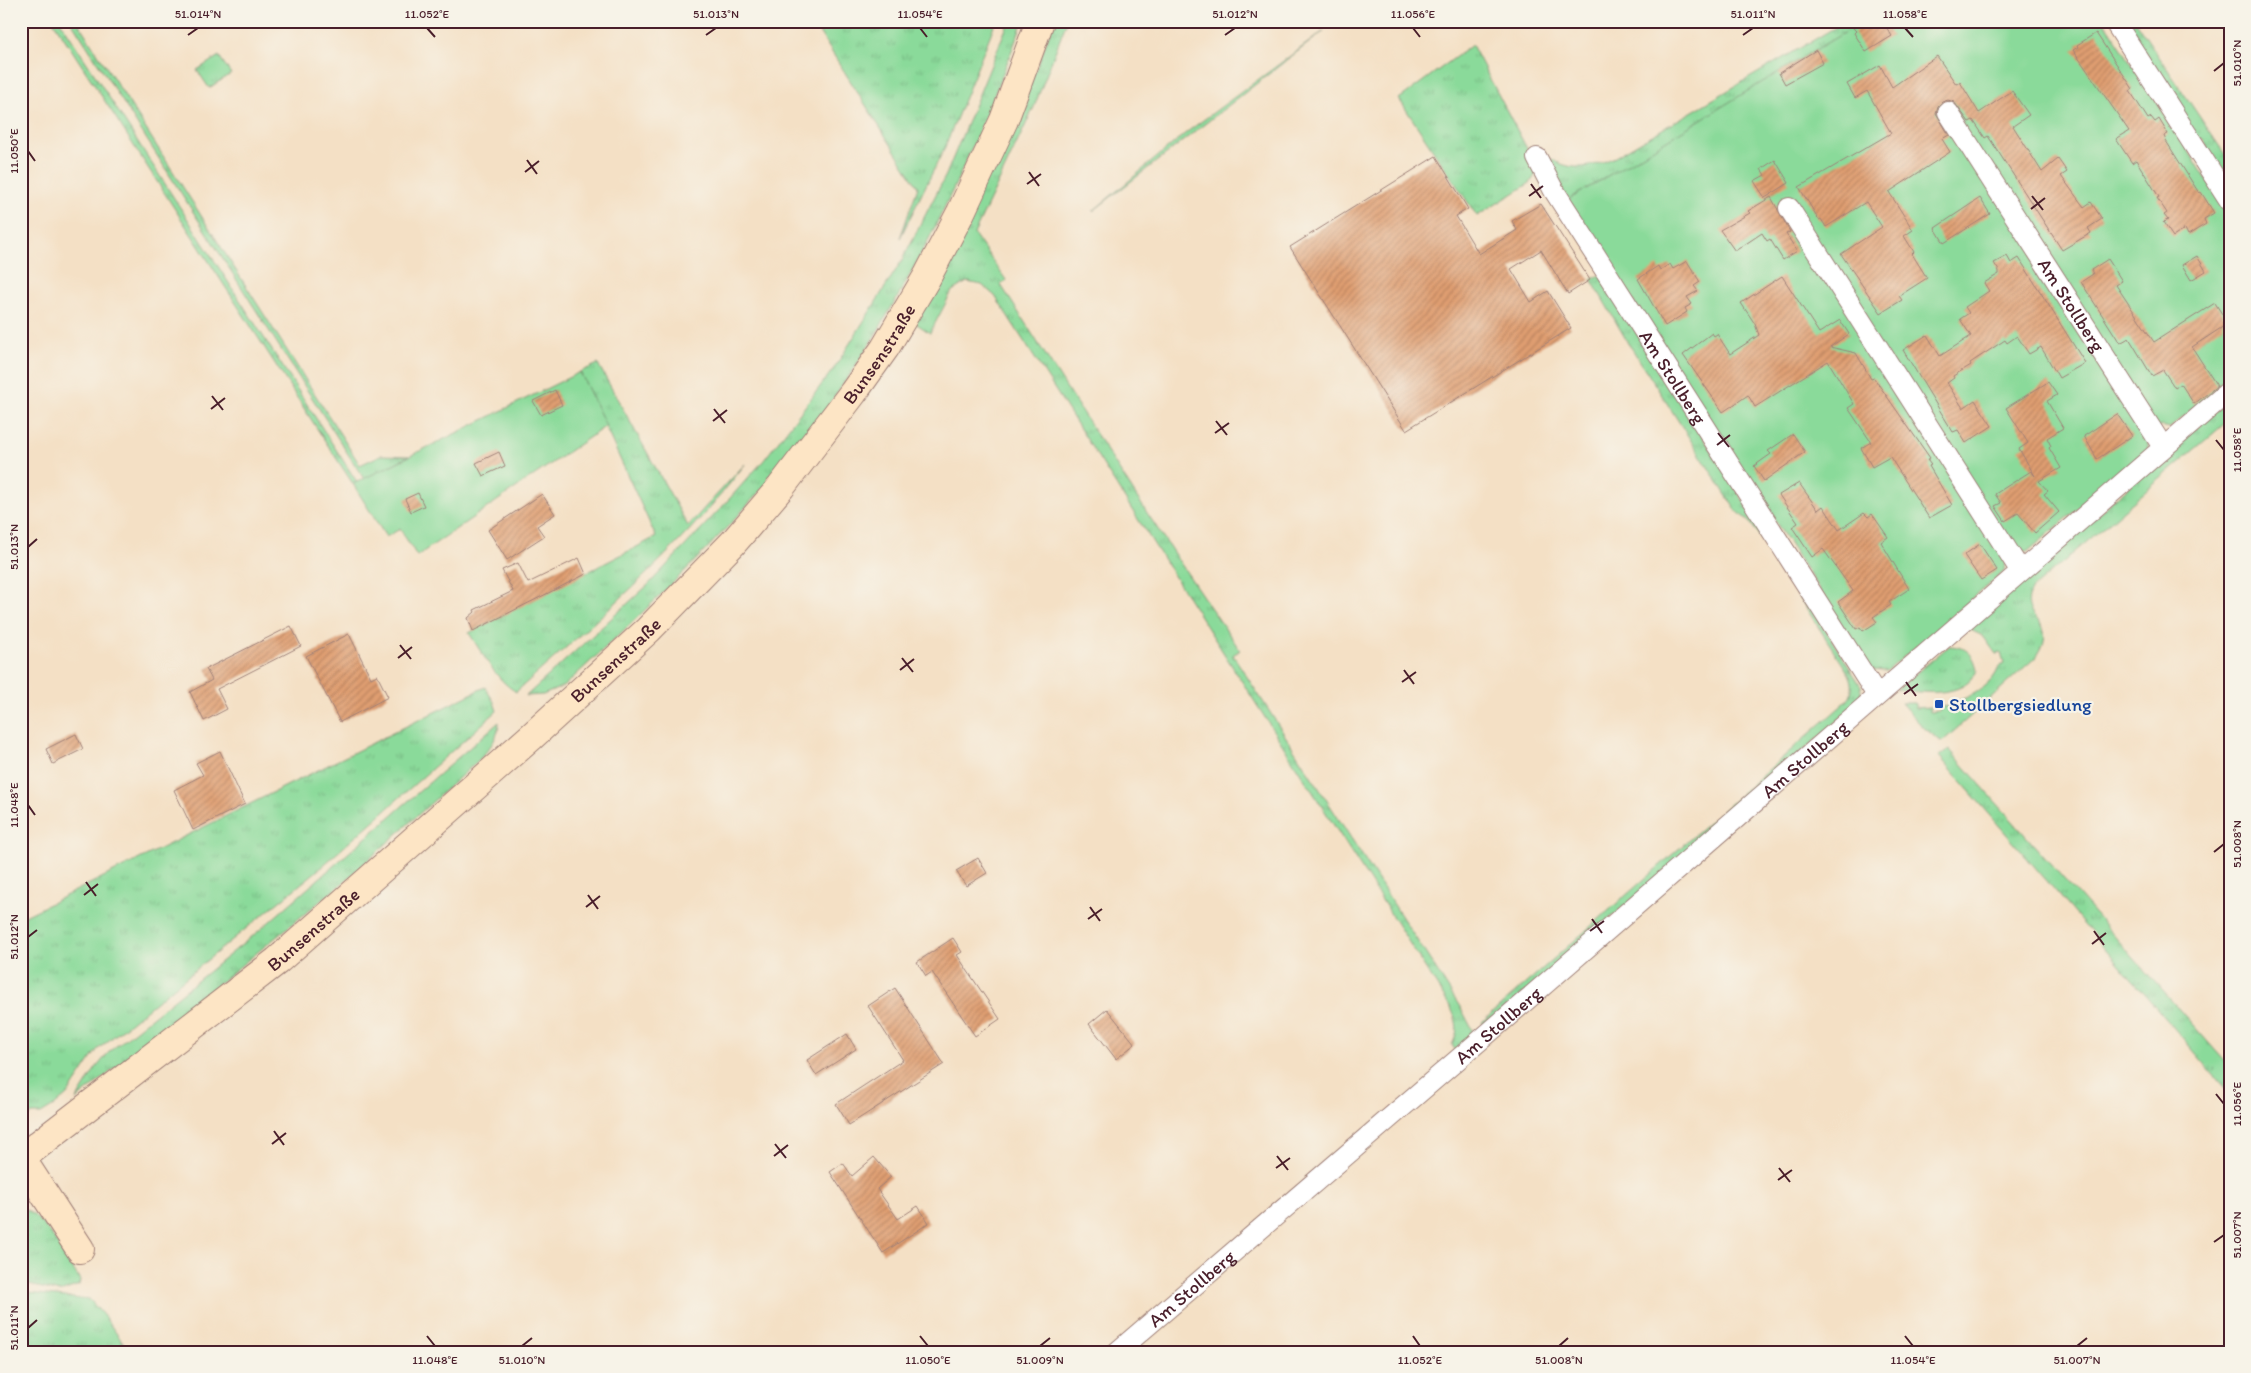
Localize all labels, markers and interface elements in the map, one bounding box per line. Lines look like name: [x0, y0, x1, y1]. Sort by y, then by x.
text: 51.014°N: [175, 7, 221, 21]
text: 11.052°E: [405, 7, 449, 21]
text: 51.013°N: [693, 7, 739, 21]
text: 11.054°E: [897, 7, 943, 21]
text: 51.012°N: [1212, 7, 1258, 21]
text: 11.056°E: [1391, 7, 1436, 21]
text: 51.011°N: [1731, 7, 1776, 21]
text: 11.058°E: [1883, 7, 1928, 21]
text: 51.010°N: [2230, 40, 2244, 86]
text: 11.050°E: [7, 128, 21, 174]
street label: Am Stollberg: [2033, 254, 2110, 356]
street label: Bunsenstraße: [838, 300, 921, 409]
street label: Am Stollberg: [1634, 326, 1712, 429]
text: 11.058°E: [2230, 427, 2244, 472]
text: 51.013°N: [7, 524, 21, 570]
street label: Bunsenstraße: [565, 613, 666, 708]
place label: Stollbergsiedlung: [1949, 693, 2092, 716]
marker: Stollbergsiedlung: [1933, 698, 1945, 710]
street label: Am Stollberg: [1757, 715, 1853, 803]
text: 11.048°E: [7, 782, 21, 828]
text: 51.008°N: [2230, 820, 2244, 868]
street label: Bunsenstraße: [263, 883, 364, 976]
text: 51.012°N: [7, 914, 21, 960]
street label: Am Stollberg: [1450, 981, 1546, 1069]
text: 11.056°E: [2230, 1081, 2244, 1126]
text: 51.007°N: [2230, 1211, 2244, 1259]
street label: Am Stollberg: [1144, 1245, 1240, 1332]
text: 51.011°N: [7, 1306, 21, 1351]
text: 11.048°E: [412, 1353, 458, 1367]
text: 51.010°N: [499, 1353, 545, 1367]
text: 11.050°E: [905, 1353, 951, 1367]
text: 51.009°N: [1016, 1353, 1064, 1367]
text: 11.052°E: [1398, 1353, 1442, 1367]
text: 51.008°N: [1535, 1353, 1583, 1367]
text: 11.054°E: [1890, 1353, 1936, 1367]
text: 51.007°N: [2053, 1353, 2101, 1367]

